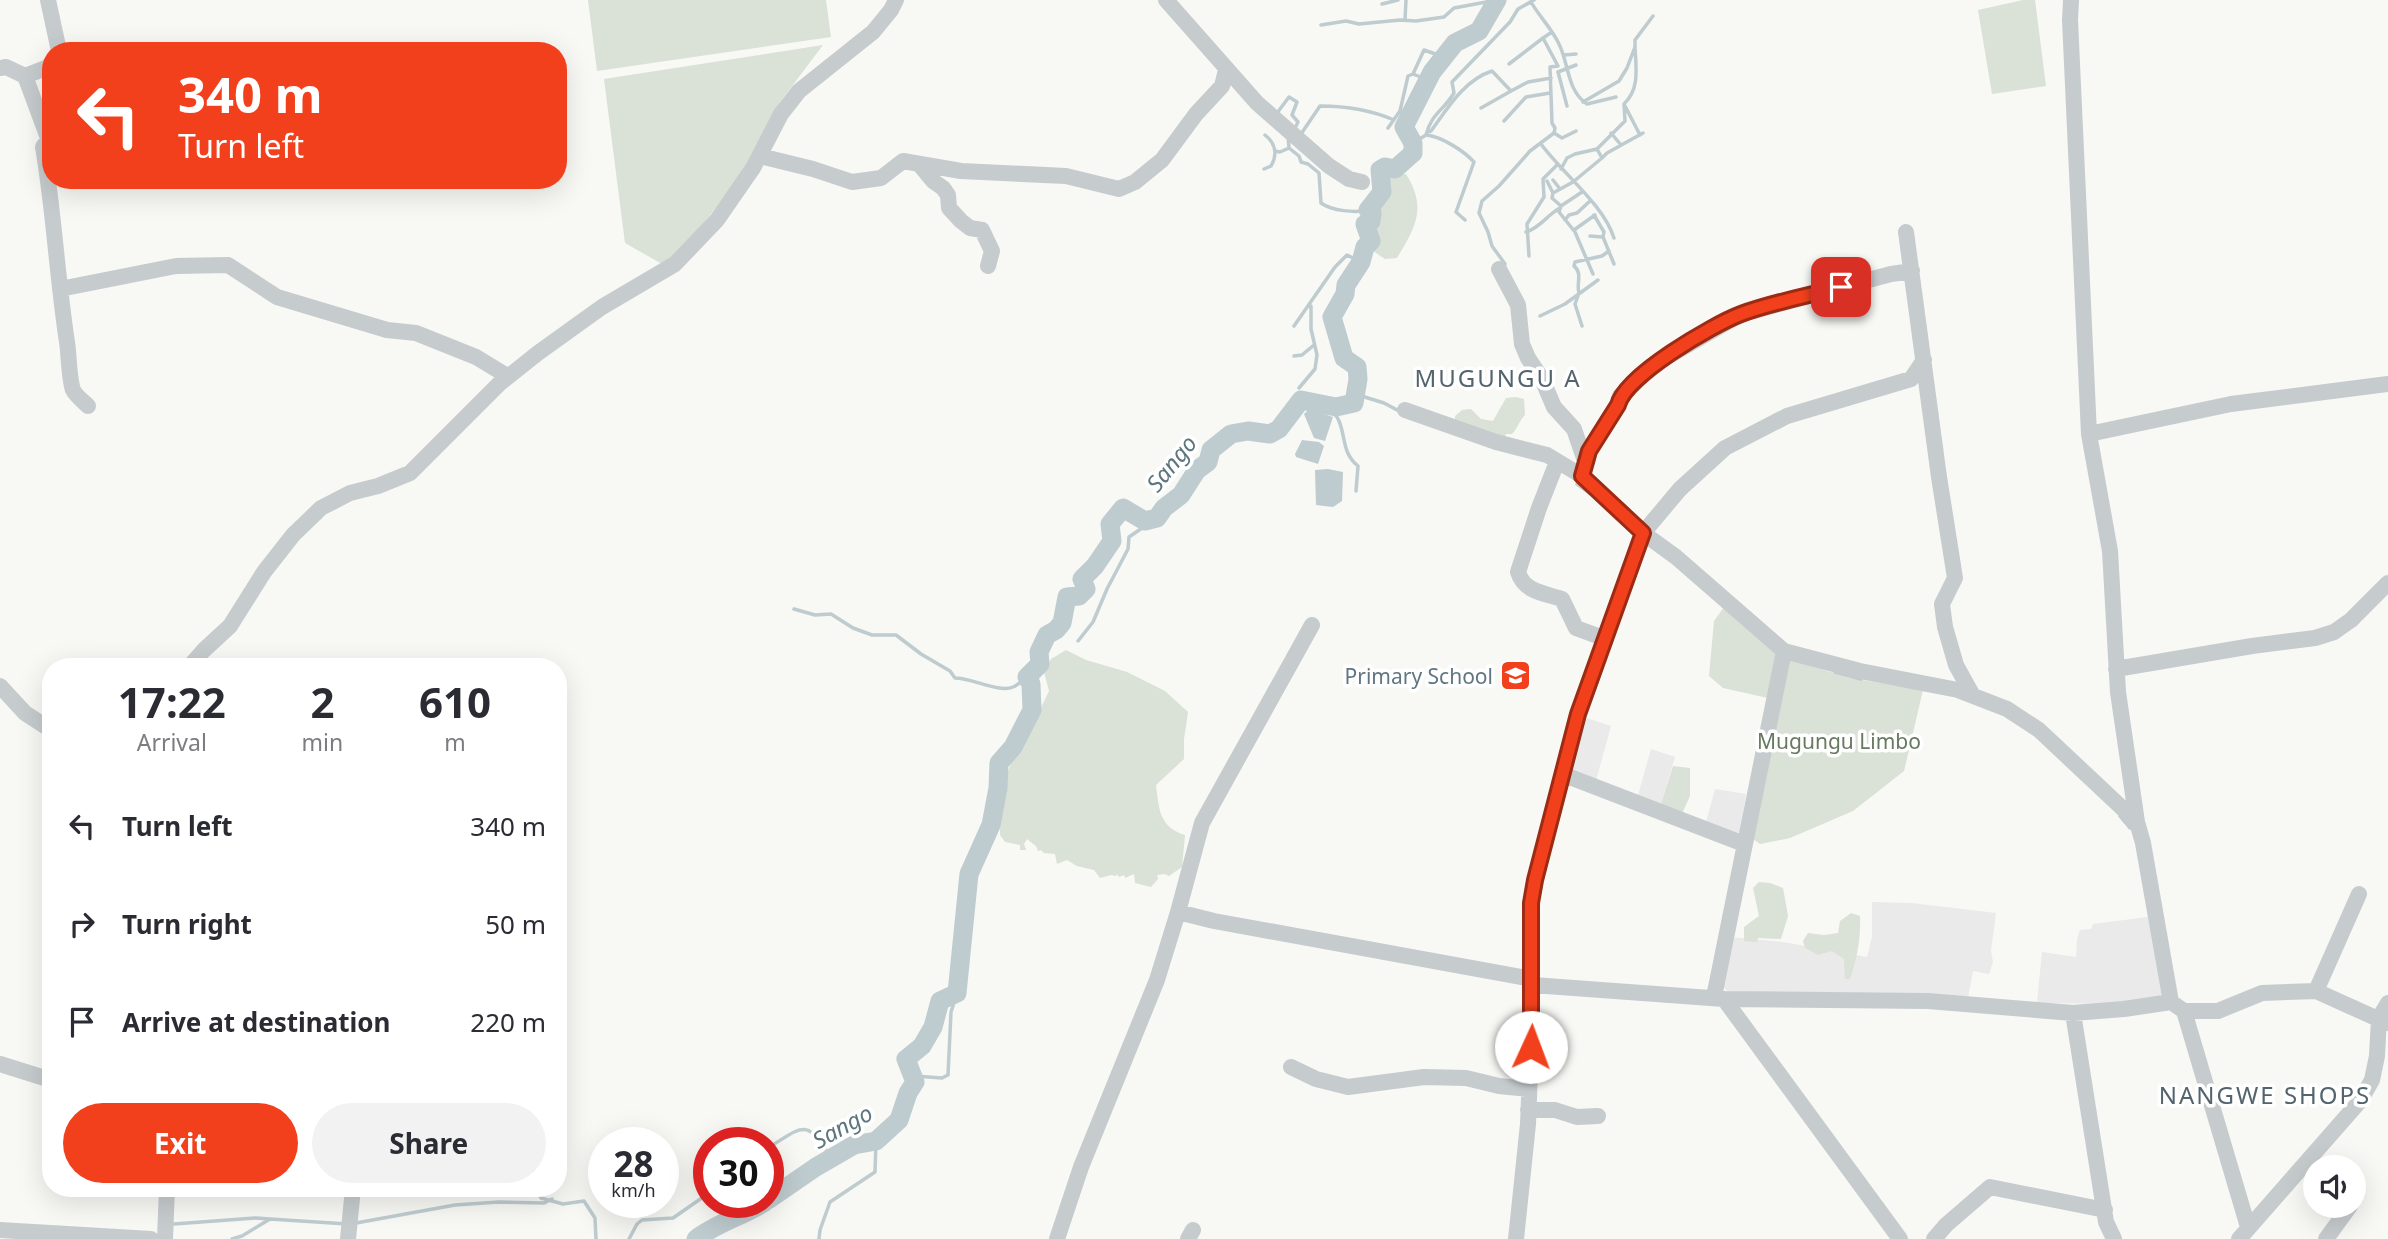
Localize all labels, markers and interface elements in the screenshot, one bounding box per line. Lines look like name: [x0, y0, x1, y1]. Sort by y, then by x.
text: 340 m: [178, 61, 323, 127]
icon: left: [63, 70, 154, 161]
text: Turn left: [178, 124, 304, 167]
pin: [1811, 257, 1871, 317]
icon: arrive: [1822, 268, 1860, 306]
district label: MUGUNGU A: [1414, 361, 1582, 394]
water label: Sango: [1138, 428, 1204, 498]
school or university icon: Primary School: [1499, 659, 1533, 693]
place label: Primary School: [1345, 662, 1493, 690]
text: 17:22: [118, 673, 226, 730]
text: 2: [310, 673, 334, 730]
text: 610: [419, 673, 491, 730]
text: Arrival: [137, 726, 207, 758]
text: min: [302, 726, 343, 758]
text: m: [444, 726, 466, 758]
park label: Mugungu Limbo: [1757, 727, 1921, 755]
icon: left: [63, 807, 101, 845]
text: Turn left: [122, 808, 233, 844]
text: 340 m: [470, 808, 546, 844]
icon: right: [63, 905, 101, 943]
text: Turn right: [122, 906, 252, 942]
text: 50 m: [485, 906, 546, 942]
icon: arrive: [63, 1003, 101, 1041]
text: Arrive at destination: [122, 1004, 391, 1040]
text: 220 m: [470, 1004, 546, 1040]
position arrow: [1494, 1010, 1568, 1084]
district label: NANGWE SHOPS: [2159, 1078, 2371, 1111]
water label: Sango: [806, 1096, 878, 1156]
button: Exit: [63, 1103, 298, 1183]
button: Share: [312, 1103, 546, 1183]
speed limit sign: 30: [693, 1127, 784, 1218]
text: 28: [613, 1140, 654, 1187]
map controls: [2303, 1155, 2366, 1218]
button: sound: [2303, 1155, 2366, 1218]
text: km/h: [611, 1178, 656, 1202]

